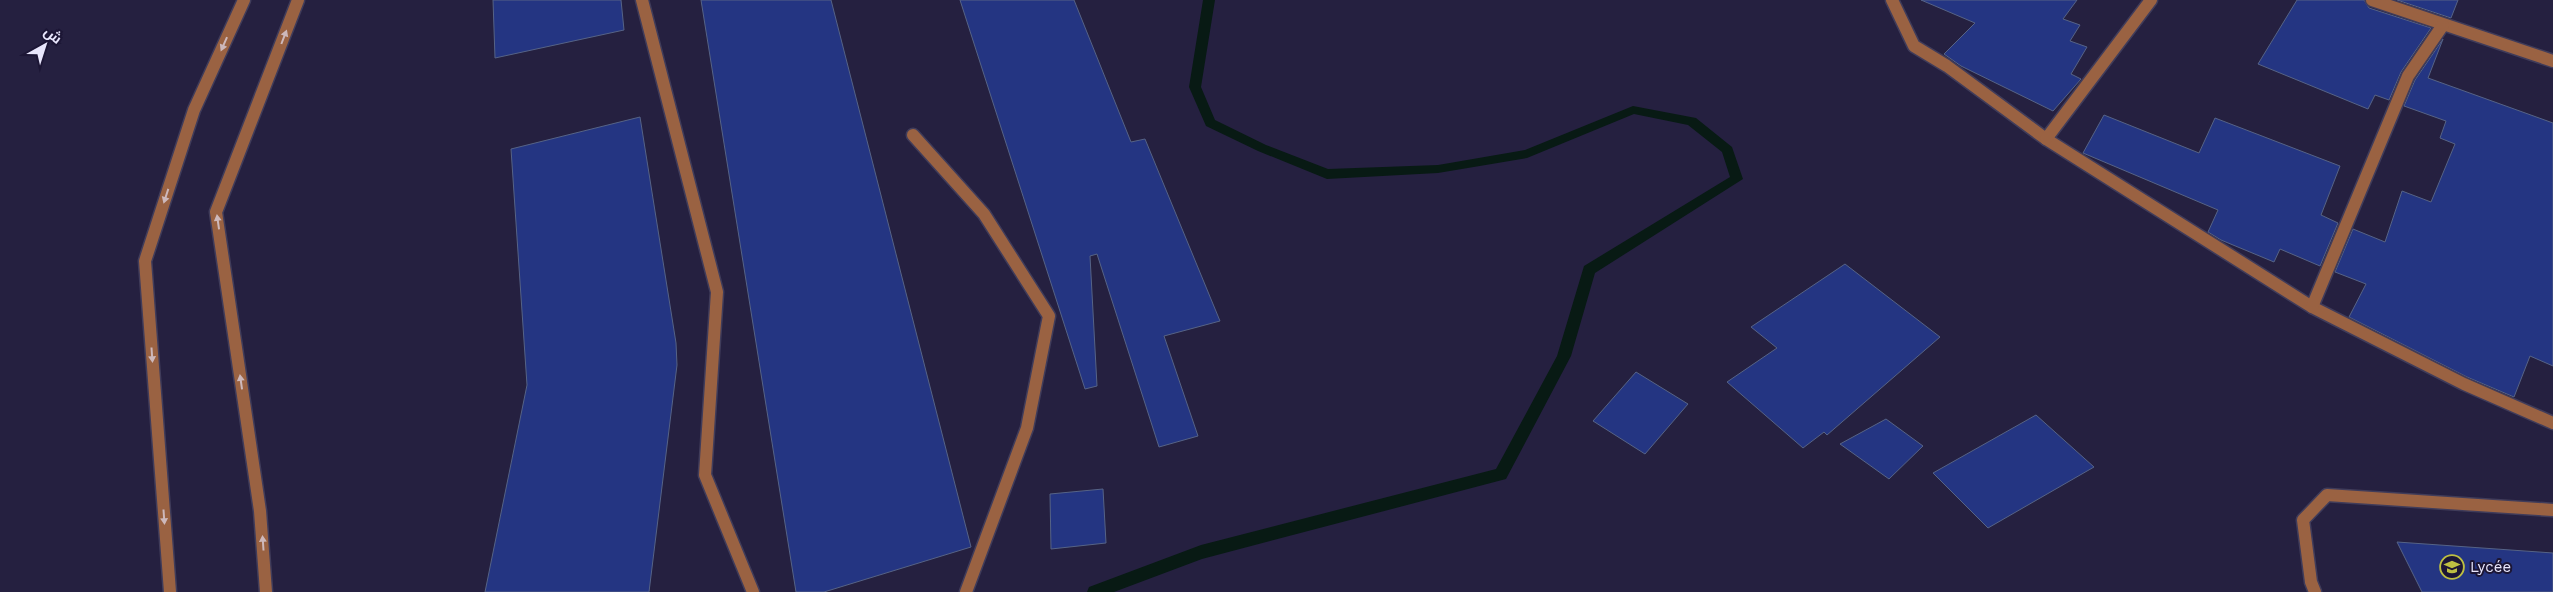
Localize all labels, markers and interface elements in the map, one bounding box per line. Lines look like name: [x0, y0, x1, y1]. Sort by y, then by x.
north arrow: [20, 20, 70, 70]
text: ش: [41, 23, 65, 48]
one-way arrow: [280, 29, 288, 44]
one-way arrow: [220, 37, 228, 51]
one-way arrow: [162, 189, 170, 204]
one-way arrow: [213, 213, 221, 229]
one-way arrow: [149, 347, 157, 363]
one-way arrow: [237, 374, 245, 390]
one-way arrow: [161, 509, 169, 525]
one-way arrow: [258, 535, 266, 551]
school or university icon: Lycée: [2439, 554, 2465, 580]
place label: Lycée: [2470, 558, 2511, 576]

